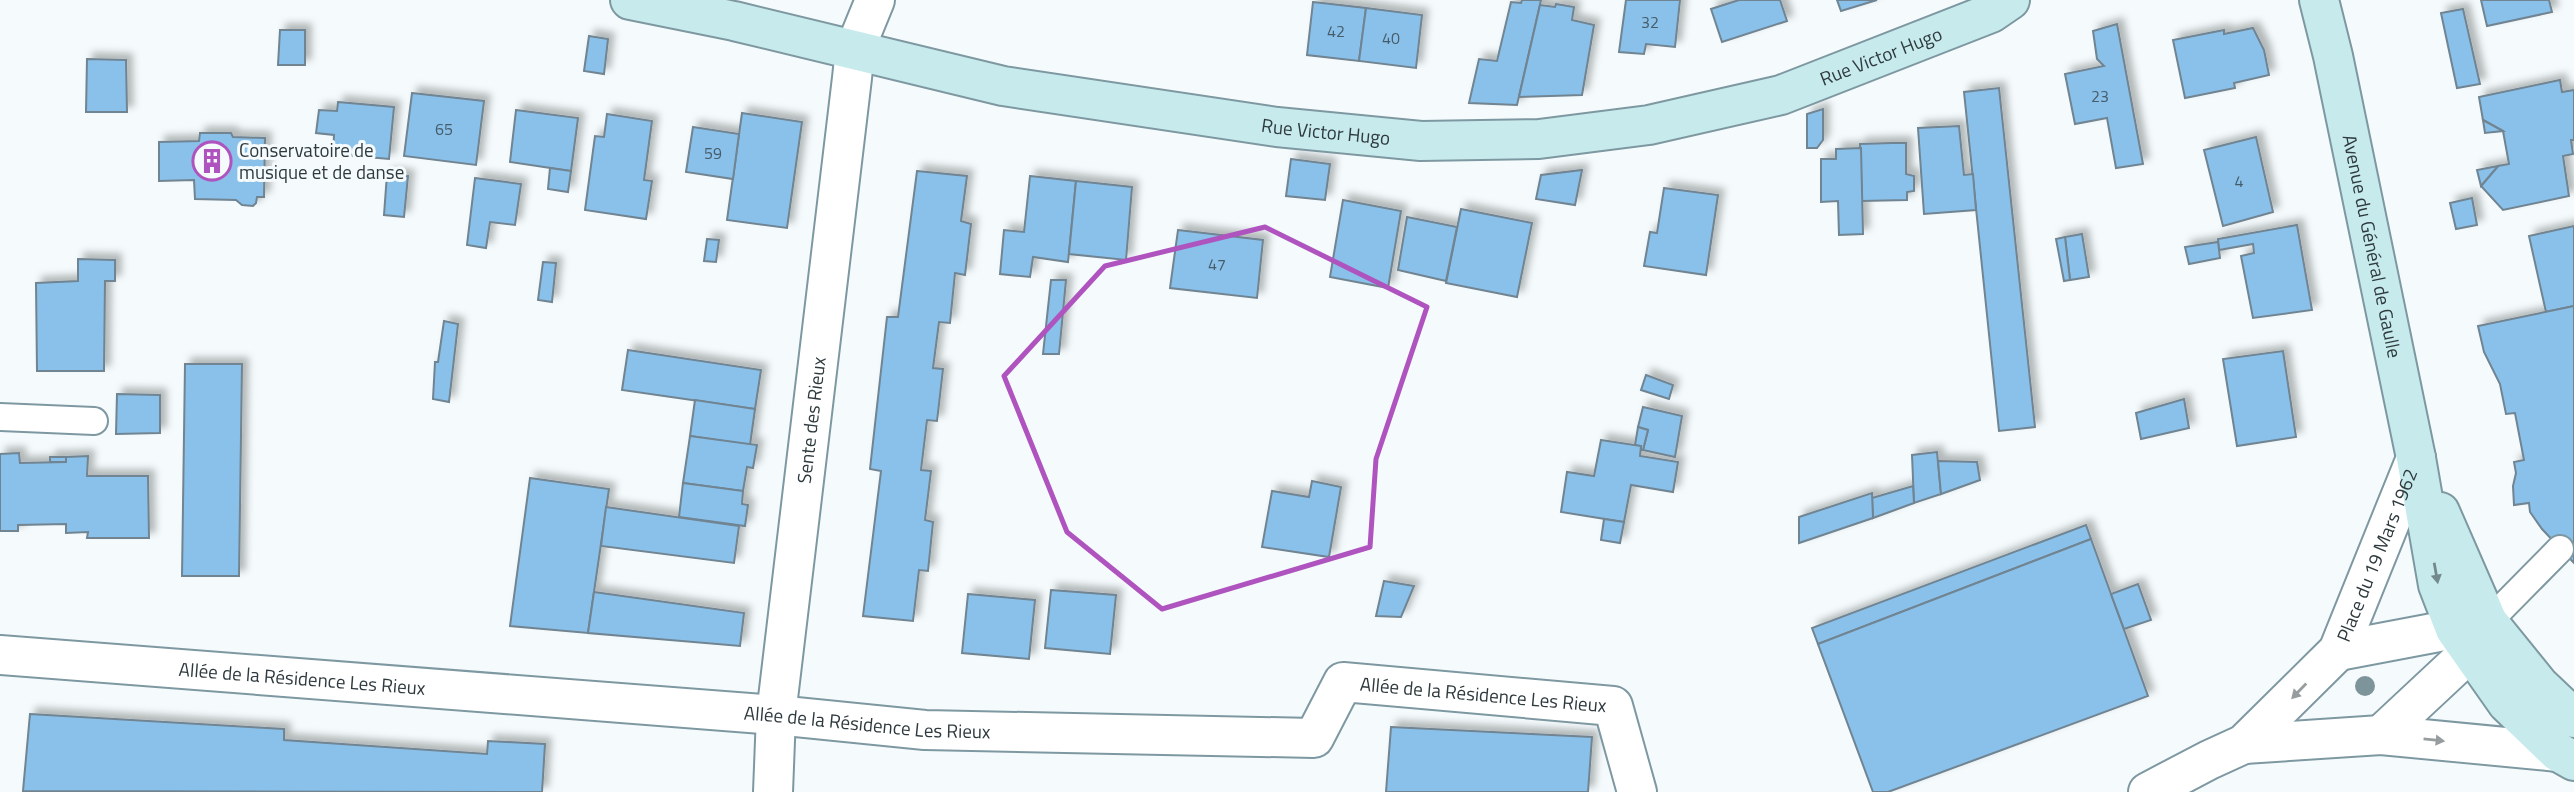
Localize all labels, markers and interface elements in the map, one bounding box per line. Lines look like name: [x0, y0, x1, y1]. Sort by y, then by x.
house number: 32: [1641, 10, 1659, 34]
house number: 42: [1327, 19, 1345, 43]
street label: Rue Victor Hugo: [1815, 19, 1946, 93]
house number: 40: [1382, 26, 1400, 50]
house number: 23: [2091, 84, 2109, 108]
street label: Rue Victor Hugo: [1260, 110, 1392, 152]
house number: 65: [435, 117, 453, 141]
street label: Avenue du Général de Gaulle: [2336, 132, 2410, 360]
place label: Conservatoire de musique et de danse: [239, 135, 404, 186]
building icon: Conservatoire de musique et de danse: [191, 140, 233, 182]
house number: 59: [704, 141, 722, 165]
house number: 4: [2235, 169, 2244, 193]
house number: 47: [1208, 252, 1226, 276]
street label: Sente des Rieux: [789, 355, 833, 485]
street label: Place du 19 Mars 1962: [2328, 464, 2424, 646]
one-way arrow: [2431, 562, 2442, 584]
street label: Allée de la Résidence Les Rieux: [178, 654, 427, 702]
street label: Allée de la Résidence Les Rieux: [1359, 669, 1608, 719]
one-way arrow: [2291, 683, 2307, 699]
street label: Allée de la Résidence Les Rieux: [743, 698, 991, 745]
one-way arrow: [2423, 735, 2445, 746]

